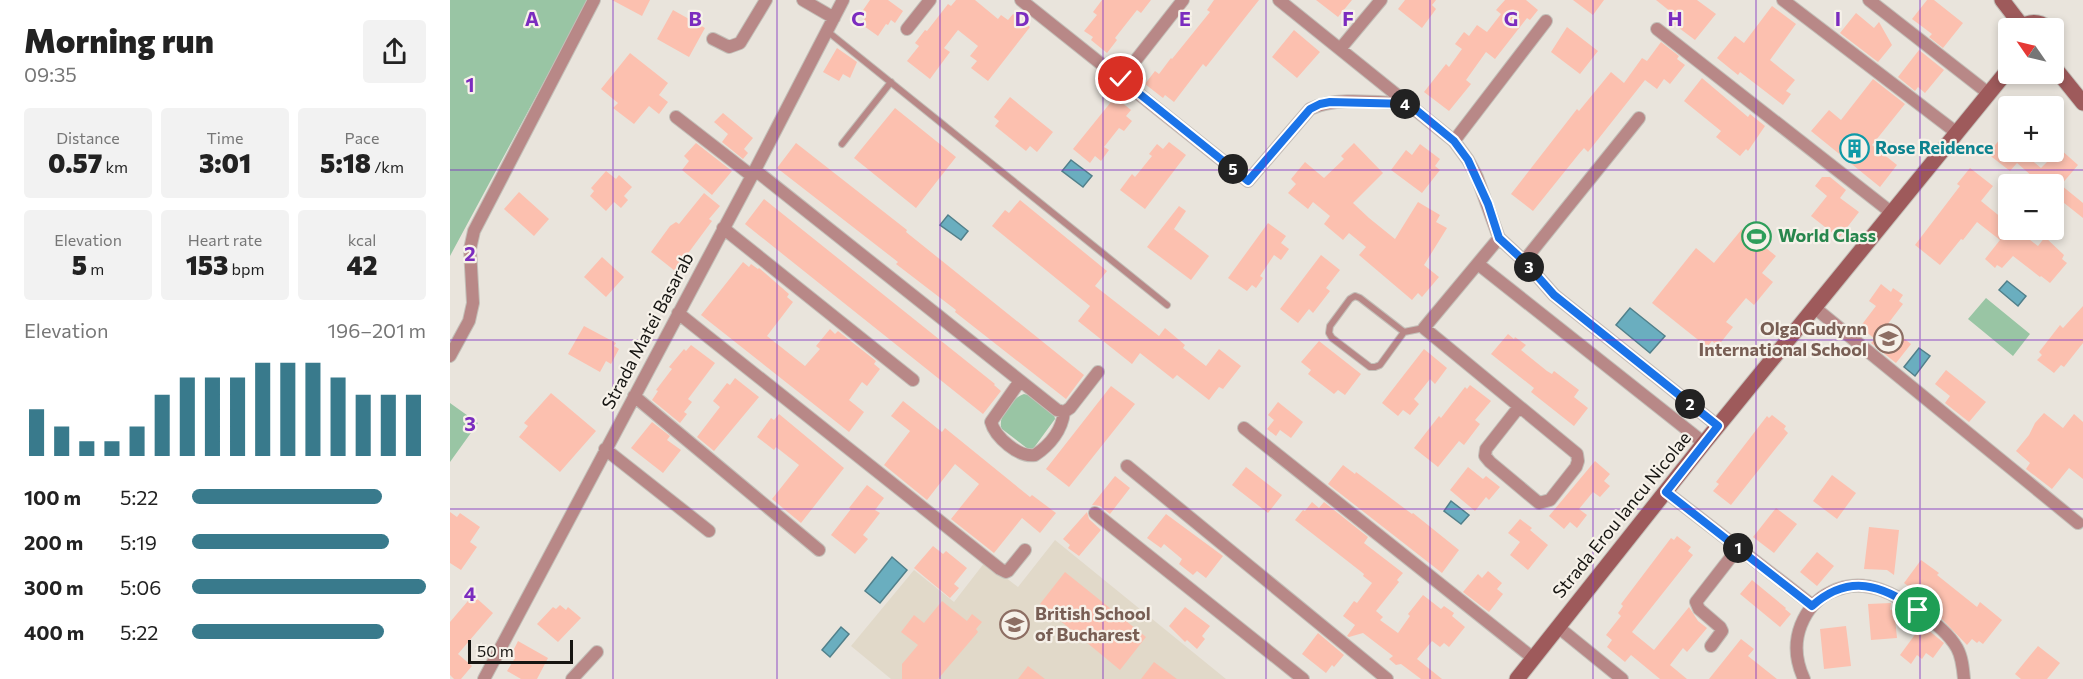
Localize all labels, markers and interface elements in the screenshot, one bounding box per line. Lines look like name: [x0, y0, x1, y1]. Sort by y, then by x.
text: A: [525, 6, 539, 30]
text: B: [688, 6, 702, 30]
text: C: [851, 6, 865, 30]
text: D: [1015, 6, 1029, 30]
text: E: [1179, 6, 1191, 30]
text: F: [1342, 6, 1354, 30]
text: G: [1504, 6, 1518, 30]
text: H: [1668, 6, 1683, 30]
text: I: [1835, 6, 1841, 30]
north arrow: [1998, 18, 2064, 84]
map controls: [1998, 18, 2064, 240]
text: Morning run: [24, 19, 214, 60]
button: share: [363, 20, 426, 83]
pin: [1095, 53, 1146, 104]
text: 09:35: [24, 62, 77, 86]
icon: check: [1104, 62, 1137, 95]
text: 1: [465, 72, 475, 96]
pin: 4: [1390, 89, 1420, 119]
text: 4: [1400, 94, 1410, 113]
button: +: [1998, 96, 2064, 162]
text: Distance: [56, 128, 120, 147]
text: Time: [207, 128, 243, 147]
text: Pace: [345, 128, 379, 147]
building icon: Rose Reidence: [1838, 132, 1870, 164]
place label: Rose Reidence: [1875, 136, 1994, 158]
text: 0.57: [48, 147, 102, 178]
text: 3:01: [199, 147, 251, 178]
text: 5:18: [320, 147, 371, 178]
pin: 5: [1218, 154, 1248, 184]
text: km: [102, 157, 128, 176]
text: /km: [371, 157, 404, 176]
text: 5: [1228, 159, 1238, 178]
button: −: [1998, 174, 2064, 240]
sports icon: World Class: [1741, 220, 1773, 252]
place label: World Class: [1778, 224, 1876, 246]
text: Elevation: [54, 230, 122, 249]
text: Heart rate: [188, 230, 262, 249]
text: kcal: [348, 230, 376, 249]
text: 2: [464, 241, 476, 265]
street label: Strada Matei Basarab: [596, 248, 698, 413]
text: 5: [72, 249, 87, 280]
text: 153: [186, 249, 228, 280]
text: 42: [346, 249, 378, 280]
pin: 3: [1514, 252, 1544, 282]
text: 3: [1524, 257, 1534, 276]
text: m: [87, 259, 104, 278]
text: bpm: [228, 259, 264, 278]
place label: Olga Gudynn International School: [1699, 317, 1867, 360]
text: Elevation: [24, 318, 109, 342]
text: 196–201 m: [327, 318, 426, 342]
school or university icon: Olga Gudynn International School: [1872, 323, 1904, 355]
pin: 2: [1675, 389, 1705, 419]
text: 2: [1685, 394, 1695, 413]
text: 3: [464, 411, 476, 435]
street label: Strada Erou Iancu Nicolae: [1547, 427, 1695, 602]
text: 100 m: [24, 485, 81, 509]
text: 5:22: [120, 485, 158, 509]
text: 200 m: [24, 530, 83, 554]
text: 5:19: [120, 530, 157, 554]
pin: 1: [1723, 533, 1753, 563]
text: 1: [1734, 538, 1742, 557]
text: 300 m: [24, 575, 84, 599]
text: 5:06: [120, 575, 161, 599]
text: 4: [464, 581, 476, 605]
pin: [1892, 584, 1943, 635]
icon: arrive: [1901, 593, 1934, 626]
place label: British School of Bucharest: [1035, 602, 1151, 645]
school or university icon: British School of Bucharest: [998, 608, 1030, 640]
text: 400 m: [24, 620, 84, 644]
text: 5:22: [120, 620, 158, 644]
scale bar: [468, 637, 573, 664]
text: 50 m: [477, 641, 514, 660]

